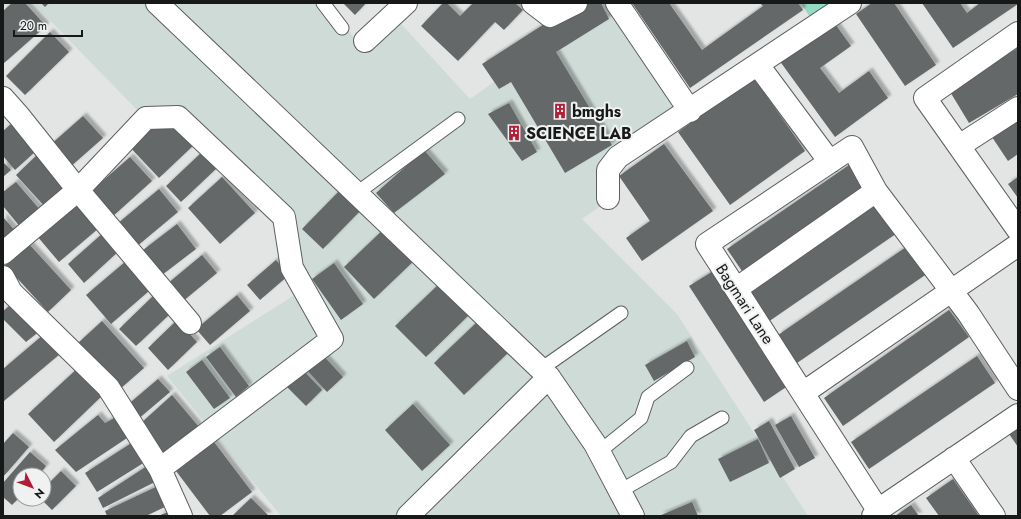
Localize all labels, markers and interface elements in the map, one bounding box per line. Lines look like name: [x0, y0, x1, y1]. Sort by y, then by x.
scale bar: [14, 12, 82, 38]
text: 20 m: [20, 17, 47, 35]
place label: bmghs: [572, 100, 621, 123]
building icon: bmghs: [551, 102, 569, 120]
place label: SCIENCE LAB: [526, 122, 632, 145]
building icon: SCIENCE LAB: [505, 124, 523, 142]
street label: Bagmari Lane: [710, 259, 780, 349]
north arrow: [12, 467, 52, 507]
text: N: [31, 485, 48, 502]

